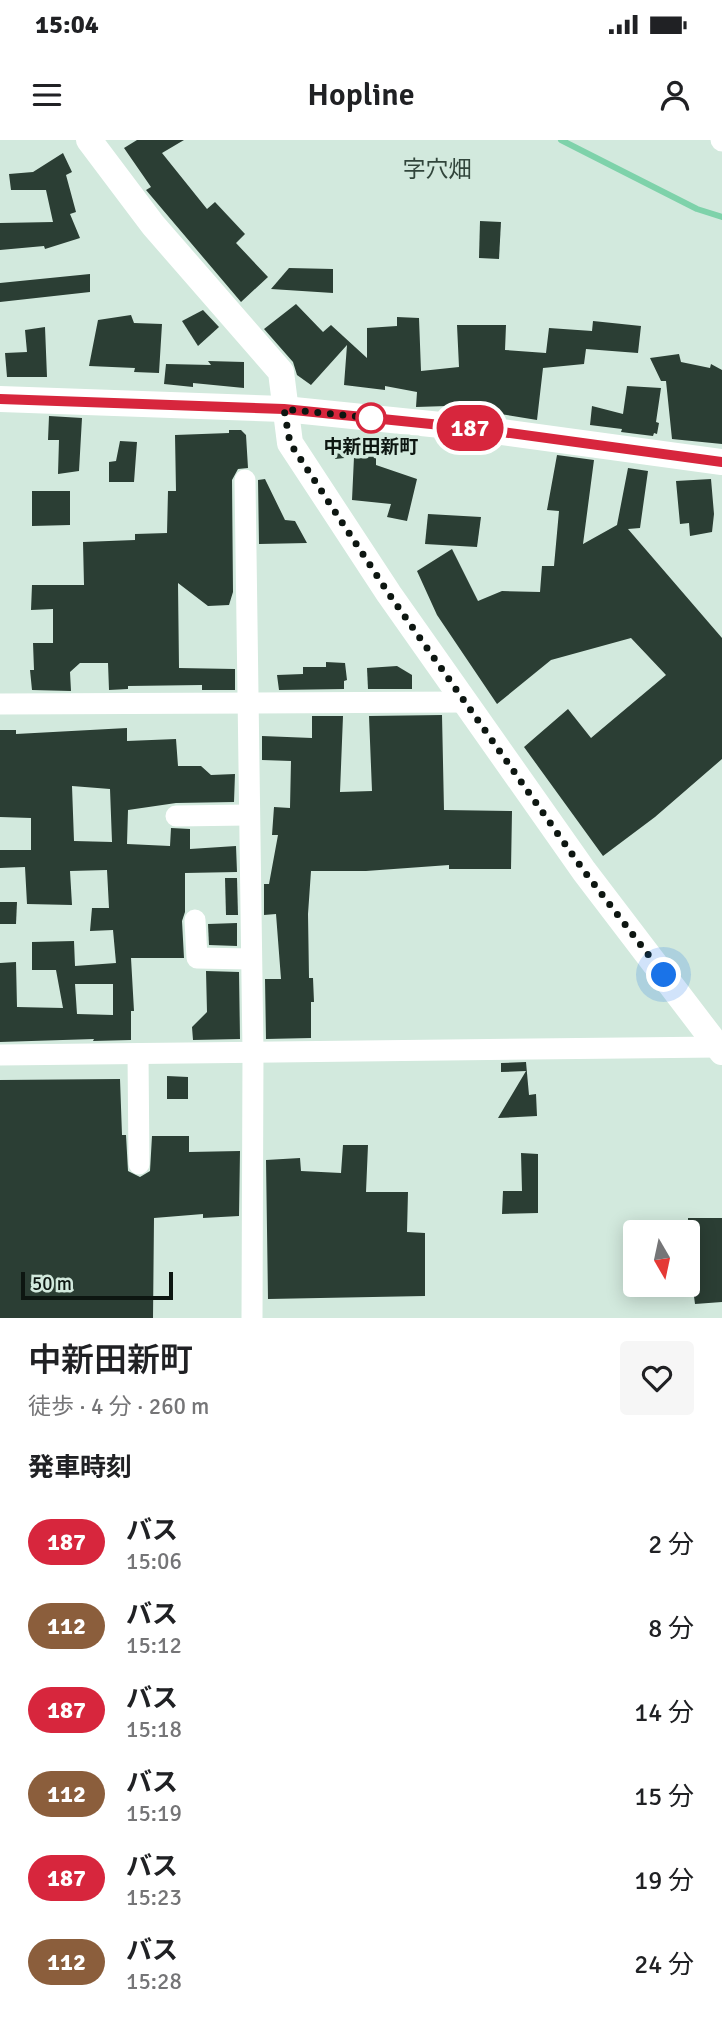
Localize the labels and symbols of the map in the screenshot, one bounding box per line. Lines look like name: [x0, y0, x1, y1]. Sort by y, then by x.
district label: 字穴畑: [403, 155, 472, 184]
marker: 中新田新町: [356, 403, 386, 433]
line badge: 187: [430, 405, 510, 451]
place label: 中新田新町: [323, 435, 419, 459]
your location: [646, 957, 681, 992]
north arrow: [623, 1220, 700, 1297]
scale bar: [21, 1269, 173, 1301]

